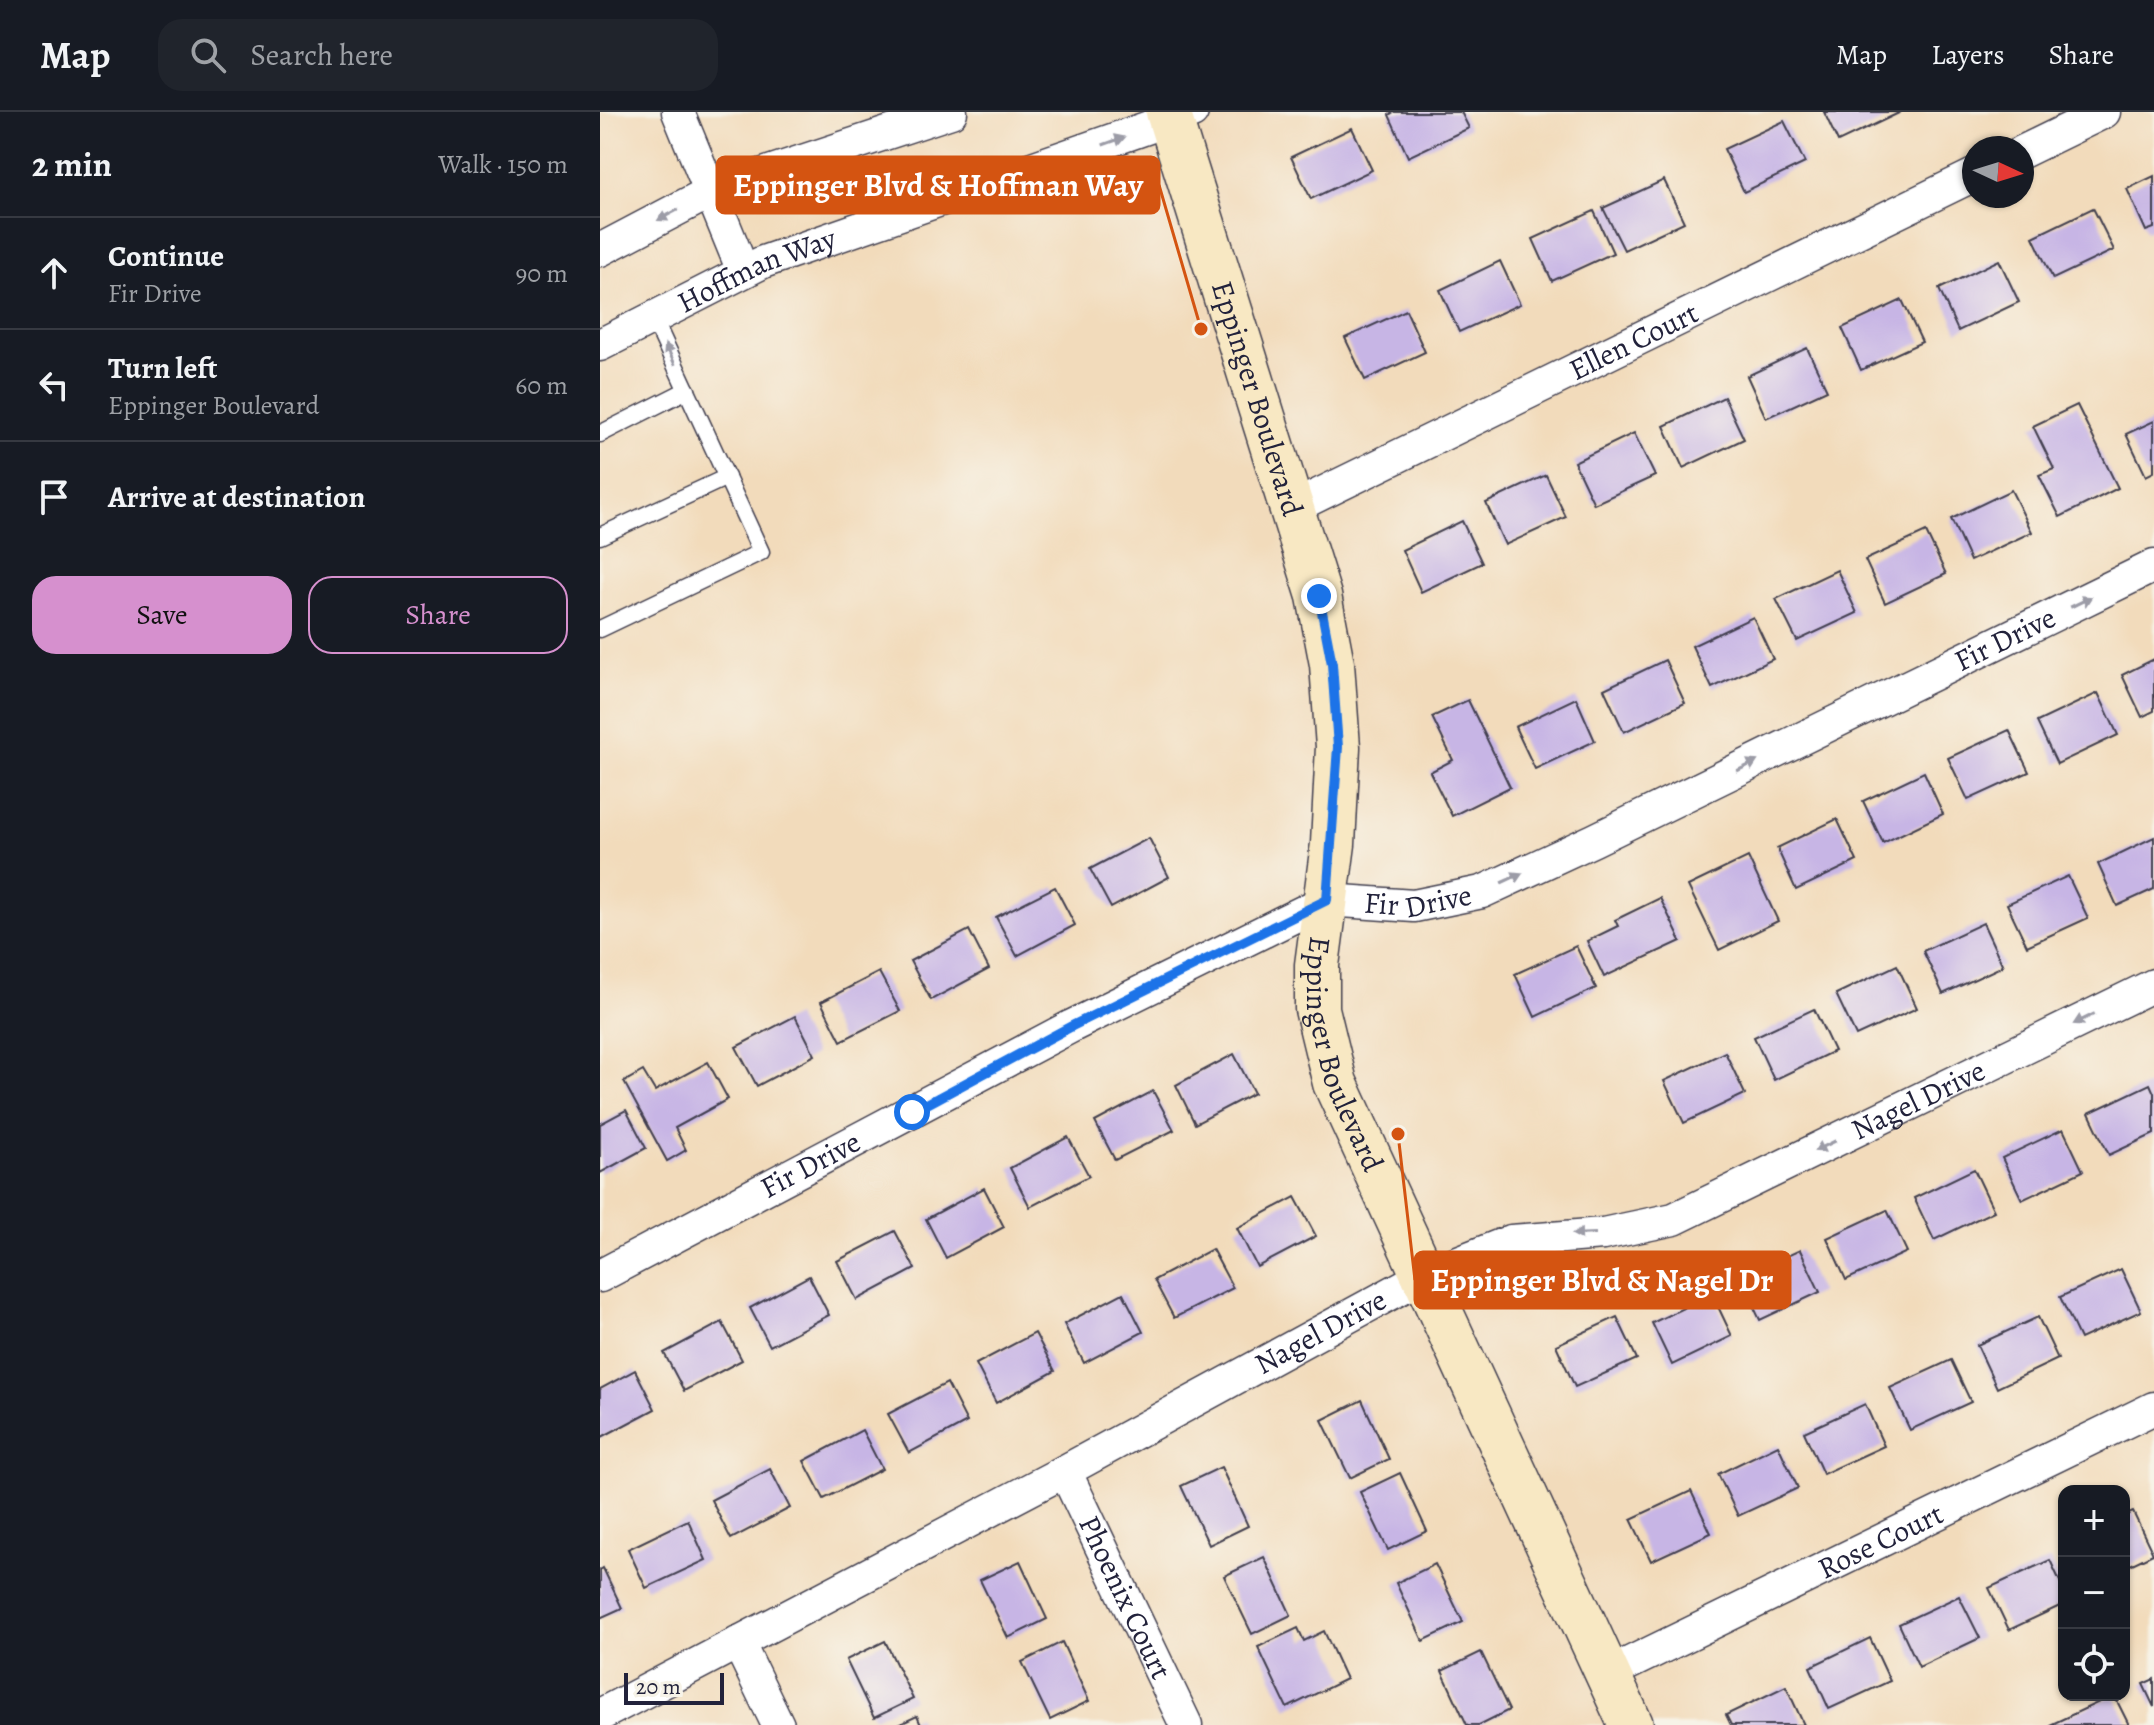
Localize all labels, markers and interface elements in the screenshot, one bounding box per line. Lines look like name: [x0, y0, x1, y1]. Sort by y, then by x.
search box: [158, 19, 718, 91]
text: Map: [40, 29, 110, 81]
icon: search: [186, 33, 230, 77]
text: Search here: [250, 35, 393, 75]
text: Map: [1836, 36, 1887, 74]
text: Layers: [1931, 36, 2004, 74]
text: Share: [2048, 36, 2114, 74]
one-way arrow: [1102, 135, 1126, 147]
north arrow: [1962, 136, 2034, 208]
text: 2 min: [32, 141, 112, 188]
text: Walk · 150 m: [438, 147, 568, 182]
callout: Eppinger Blvd & Hoffman Way: [717, 157, 1159, 213]
text: Eppinger Blvd & Hoffman Way: [733, 163, 1144, 207]
one-way arrow: [656, 208, 679, 221]
street label: Hoffman Way: [670, 218, 842, 322]
text: Continue: [108, 236, 224, 276]
icon: ahead: [32, 251, 76, 295]
text: 90 m: [516, 256, 568, 291]
text: Fir Drive: [108, 276, 202, 311]
street label: Eppinger Boulevard: [1202, 276, 1313, 522]
street label: Ellen Court: [1562, 293, 1705, 390]
one-way arrow: [663, 342, 676, 365]
text: Turn left: [108, 348, 217, 388]
icon: left: [32, 363, 76, 407]
text: 60 m: [515, 368, 568, 403]
text: Eppinger Boulevard: [108, 388, 319, 423]
icon: arrive: [32, 475, 76, 519]
text: Arrive at destination: [108, 477, 365, 517]
button: Save: [32, 576, 292, 654]
button: Share: [308, 576, 568, 654]
route end: [1301, 578, 1337, 614]
one-way arrow: [2069, 595, 2092, 609]
street label: Fir Drive: [1947, 597, 2062, 681]
one-way arrow: [1735, 759, 1758, 773]
one-way arrow: [1500, 871, 1524, 885]
street label: Fir Drive: [1363, 875, 1475, 927]
street label: Eppinger Boulevard: [1297, 934, 1393, 1179]
one-way arrow: [2072, 1012, 2095, 1026]
street label: Nagel Drive: [1845, 1050, 1992, 1150]
route start: [894, 1094, 930, 1130]
street label: Fir Drive: [753, 1122, 867, 1208]
one-way arrow: [1814, 1139, 1837, 1152]
one-way arrow: [1571, 1228, 1596, 1241]
callout: Eppinger Blvd & Nagel Dr: [1415, 1252, 1790, 1308]
text: Eppinger Blvd & Nagel Dr: [1431, 1258, 1773, 1302]
street label: Nagel Drive: [1248, 1280, 1393, 1384]
map controls: [2058, 1485, 2130, 1701]
button: +: [2058, 1485, 2130, 1557]
street label: Rose Court: [1811, 1494, 1950, 1588]
street label: Phoenix Court: [1069, 1509, 1181, 1686]
button: −: [2058, 1557, 2130, 1629]
button: locate: [2058, 1629, 2130, 1701]
scale bar: [624, 1669, 724, 1705]
text: 20 m: [636, 1672, 681, 1702]

